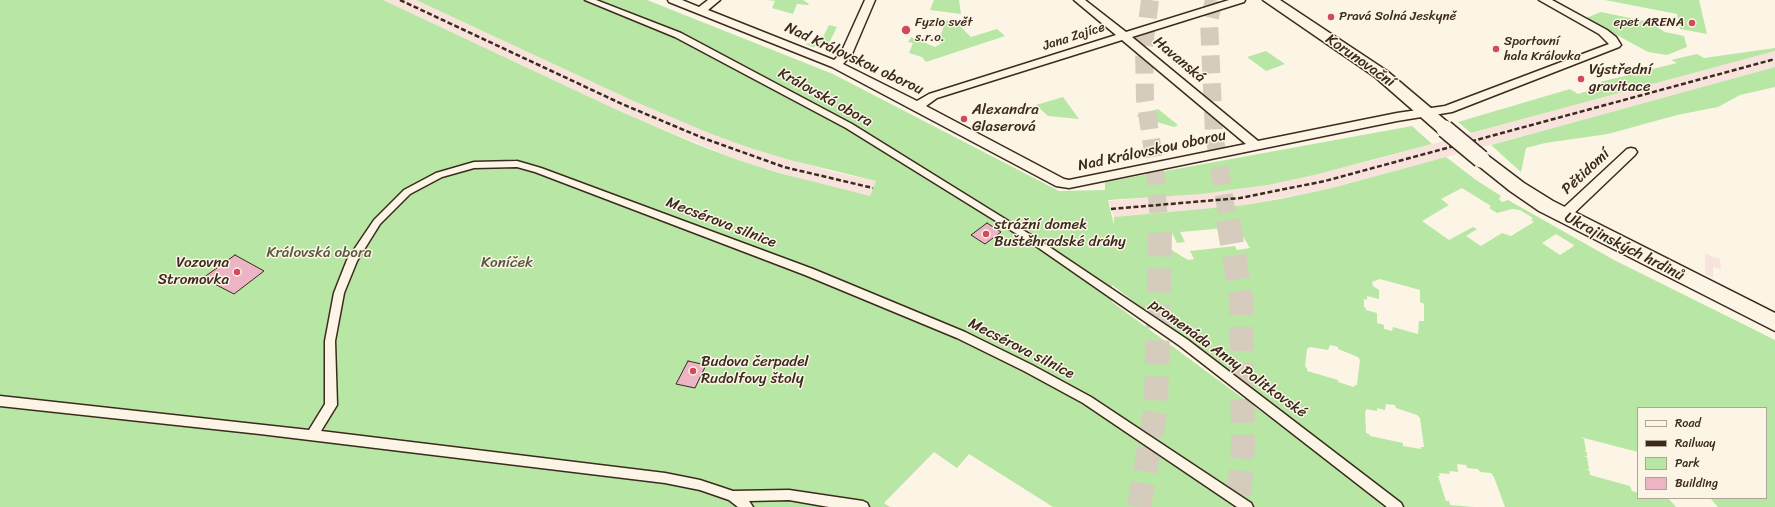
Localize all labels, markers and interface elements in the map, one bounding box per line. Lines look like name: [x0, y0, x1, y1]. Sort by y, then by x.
place label: Pravá Solná Jeskyně: [1339, 9, 1456, 25]
marker: Pravá Solná Jeskyně: [1326, 12, 1336, 22]
place label: Fyzio svět s.r.o.: [915, 15, 973, 46]
place label: epet ARENA: [1613, 15, 1684, 31]
marker: epet ARENA: [1687, 18, 1697, 28]
street label: Nad Královskou oborou: [782, 19, 926, 99]
street label: Jana Zajíce: [1041, 20, 1107, 54]
marker: Fyzio svět s.r.o.: [900, 24, 912, 36]
street label: Korunovační: [1322, 30, 1398, 92]
street label: Havanská: [1149, 33, 1209, 87]
place label: Sportovní hala Královka: [1504, 34, 1580, 65]
marker: Sportovní hala Královka: [1491, 44, 1501, 54]
place label: Výstřední gravitace: [1589, 61, 1652, 96]
street label: Královská obora: [775, 65, 875, 131]
marker: Výstřední gravitace: [1576, 74, 1586, 84]
place label: Alexandra Glaserová: [972, 101, 1039, 136]
marker: Alexandra Glaserová: [959, 114, 969, 124]
street label: Nad Královskou oborou: [1076, 127, 1228, 175]
street label: Pětidomí: [1558, 145, 1614, 199]
street label: Mecsérova silnice: [663, 194, 779, 252]
street label: Ukrajinských hrdinů: [1561, 209, 1687, 285]
place label: strážní domek Buštěhradské dráhy: [994, 216, 1126, 251]
marker: strážní domek Buštěhradské dráhy: [981, 229, 991, 239]
park label: Královská obora: [266, 244, 372, 262]
place label: Vozovna Stromovka: [158, 254, 229, 289]
park label: Koníček: [481, 254, 533, 272]
marker: Vozovna Stromovka: [232, 267, 242, 277]
street label: promenáda Anny Politkovské: [1146, 296, 1310, 422]
street label: Mecsérova silnice: [965, 315, 1077, 383]
place label: Budova čerpadel Rudolfovy štoly: [701, 353, 809, 388]
marker: Budova čerpadel Rudolfovy štoly: [688, 366, 698, 376]
legend: [1637, 407, 1767, 499]
text: Road: [1675, 412, 1701, 434]
text: Railway: [1675, 432, 1716, 454]
text: Park: [1675, 452, 1700, 474]
text: Building: [1675, 472, 1718, 494]

